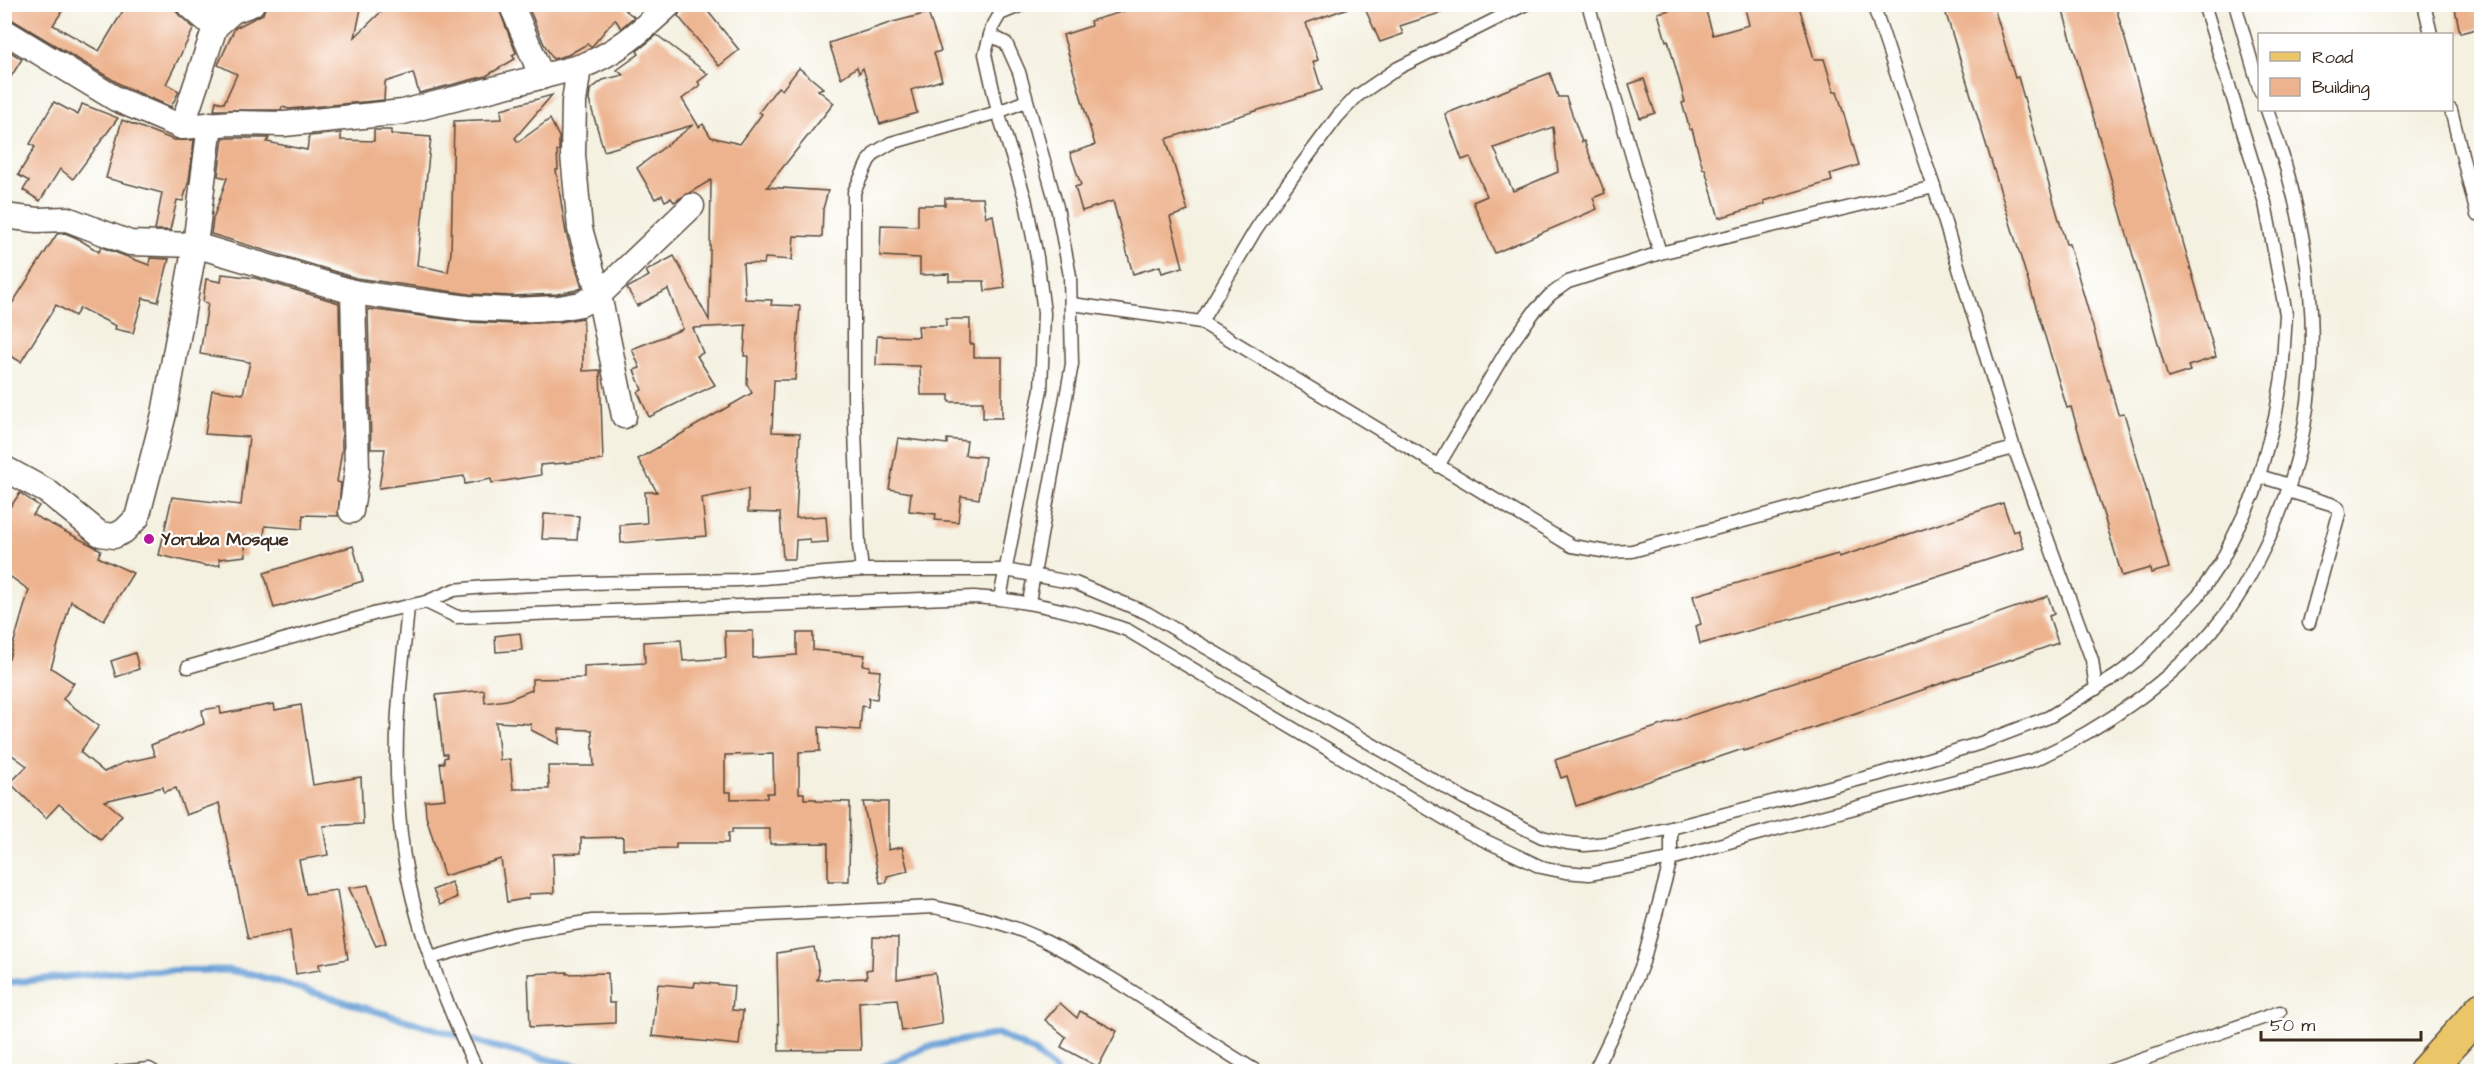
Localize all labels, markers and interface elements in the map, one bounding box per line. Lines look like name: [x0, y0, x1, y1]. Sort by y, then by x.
legend: [2258, 33, 2453, 111]
text: Road: [2312, 45, 2353, 70]
text: Building: [2312, 75, 2370, 101]
place label: Yoruba Mosque: [161, 527, 289, 552]
marker: Yoruba Mosque: [142, 532, 156, 546]
scale bar: [2261, 1004, 2422, 1042]
text: 50 m: [2270, 1013, 2315, 1038]

